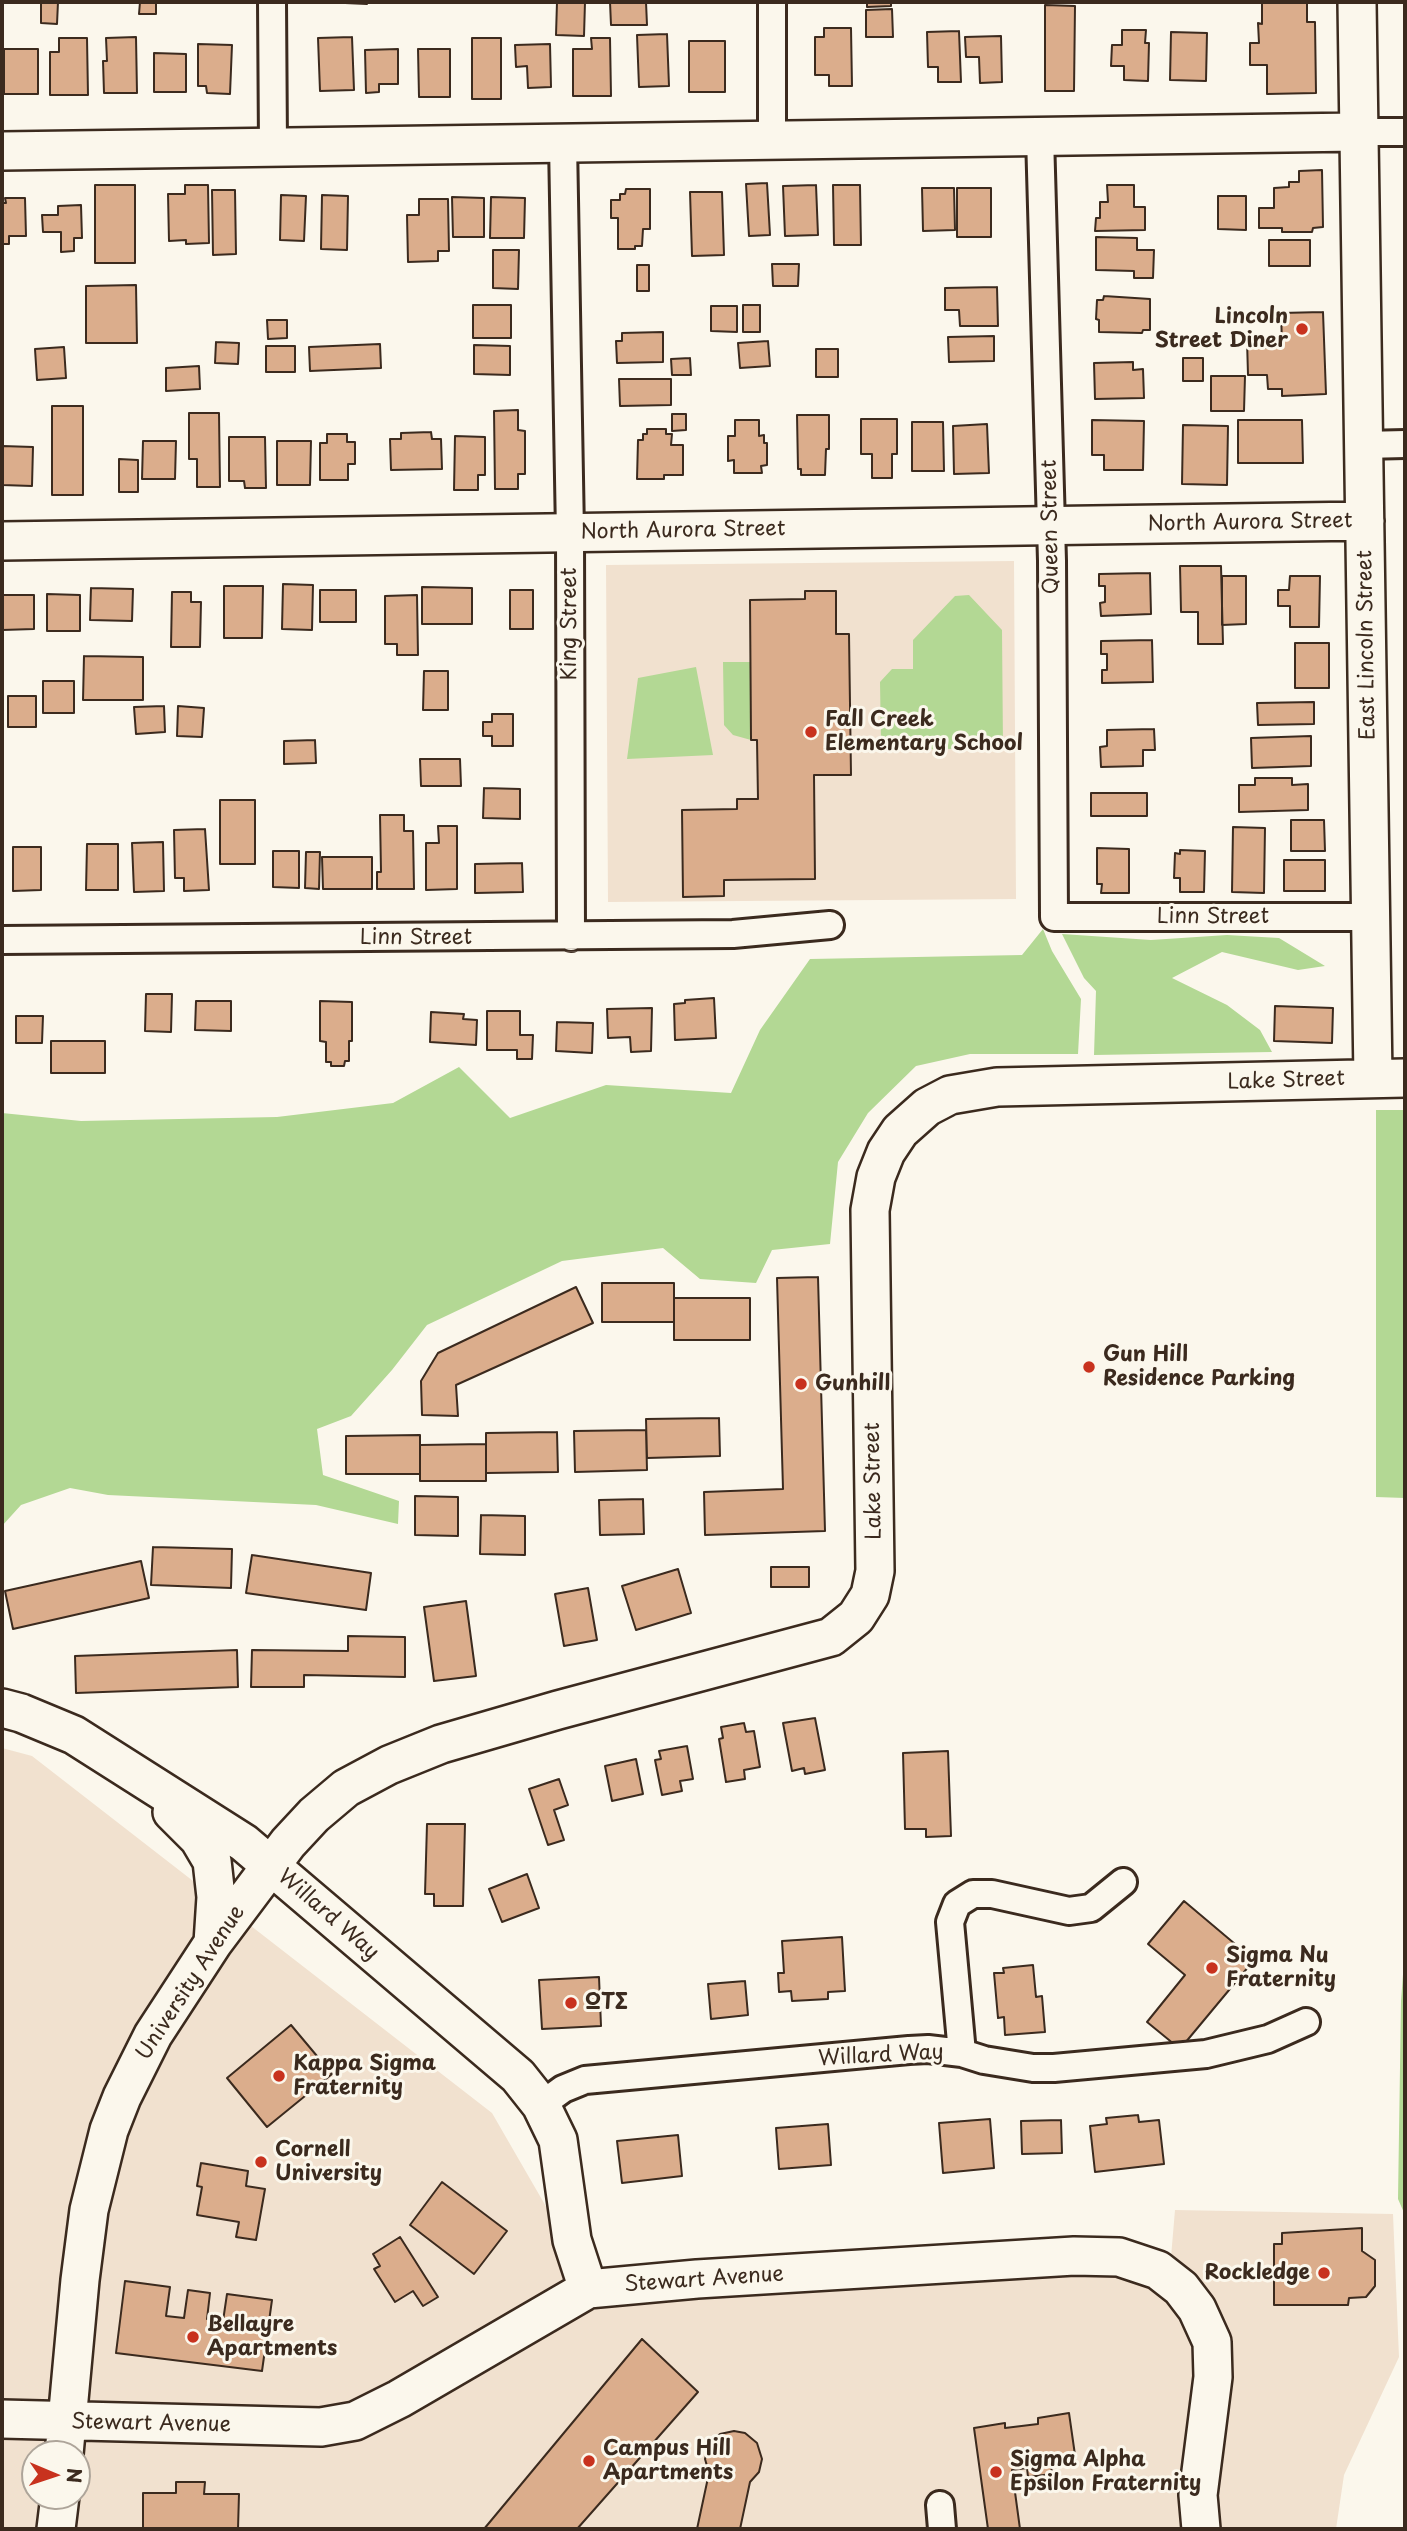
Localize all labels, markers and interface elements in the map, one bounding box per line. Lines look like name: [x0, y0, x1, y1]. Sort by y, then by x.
place label: Lincoln Street Diner: [1155, 304, 1288, 354]
marker: Lincoln Street Diner: [1294, 321, 1310, 337]
street label: Queen Street: [1037, 459, 1065, 595]
street label: North Aurora Street: [1147, 509, 1353, 537]
street label: North Aurora Street: [580, 517, 786, 545]
street label: East Lincoln Street: [1353, 550, 1381, 740]
street label: King Street: [557, 567, 583, 681]
place label: Fall Creek Elementary School: [825, 707, 1023, 757]
marker: Fall Creek Elementary School: [803, 724, 819, 740]
street label: Linn Street: [1157, 904, 1269, 930]
street label: Linn Street: [360, 925, 472, 951]
street label: Lake Street: [1227, 1066, 1345, 1096]
place label: Gun Hill Residence Parking: [1103, 1342, 1295, 1392]
marker: Gun Hill Residence Parking: [1081, 1359, 1097, 1375]
place label: Gunhill: [815, 1371, 890, 1397]
marker: Gunhill: [793, 1376, 809, 1392]
street label: Lake Street: [860, 1422, 888, 1540]
street label: Willard Way: [272, 1864, 384, 1966]
street label: University Avenue: [132, 1901, 250, 2065]
place label: Sigma Nu Fraternity: [1226, 1943, 1336, 1993]
marker: Sigma Nu Fraternity: [1204, 1960, 1220, 1976]
place label: ΩΤΣ: [585, 1990, 628, 2016]
marker: ΩΤΣ: [563, 1995, 579, 2011]
street label: Willard Way: [818, 2040, 944, 2072]
place label: Kappa Sigma Fraternity: [293, 2051, 436, 2101]
marker: Kappa Sigma Fraternity: [271, 2068, 287, 2084]
place label: Cornell University: [275, 2137, 382, 2187]
marker: Cornell University: [253, 2154, 269, 2170]
place label: Rockledge: [1204, 2260, 1310, 2286]
street label: Stewart Avenue: [623, 2262, 785, 2298]
marker: Rockledge: [1316, 2265, 1332, 2281]
place label: Bellayre Apartments: [207, 2312, 337, 2362]
marker: Bellayre Apartments: [185, 2329, 201, 2345]
street label: Stewart Avenue: [71, 2410, 231, 2438]
place label: Campus Hill Apartments: [603, 2436, 733, 2486]
north arrow: [21, 2440, 91, 2510]
place label: Sigma Alpha Epsilon Fraternity: [1010, 2447, 1201, 2497]
marker: Campus Hill Apartments: [581, 2453, 597, 2469]
marker: Sigma Alpha Epsilon Fraternity: [988, 2464, 1004, 2480]
text: N: [61, 2468, 89, 2484]

